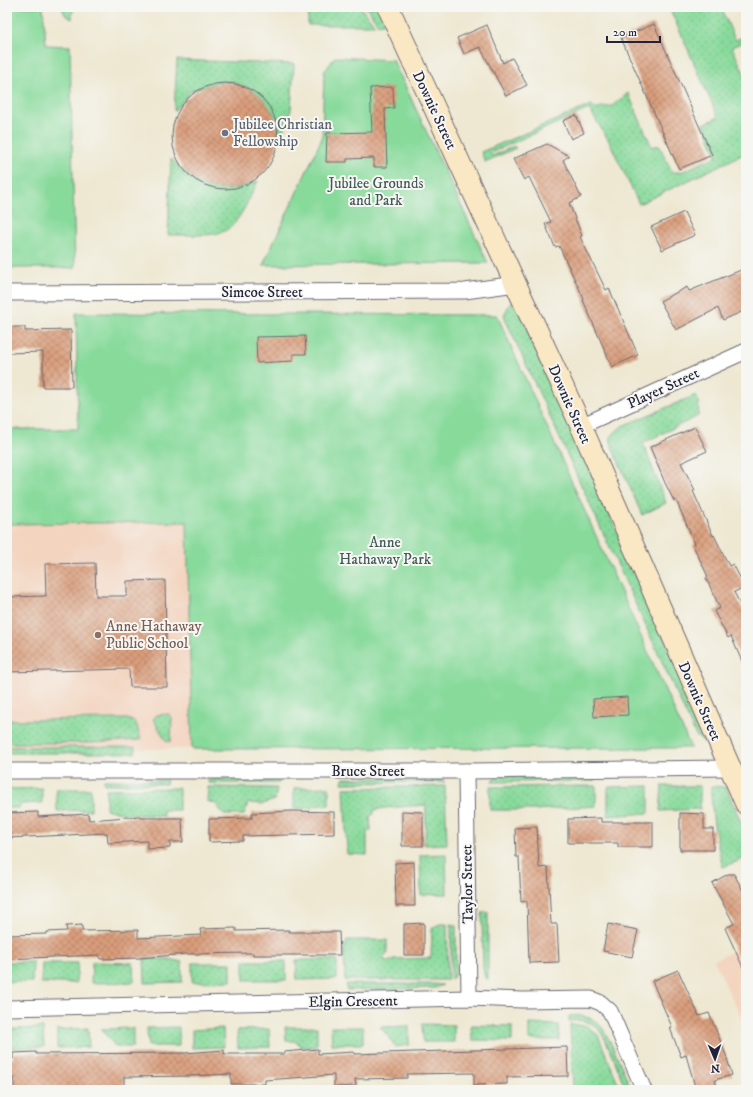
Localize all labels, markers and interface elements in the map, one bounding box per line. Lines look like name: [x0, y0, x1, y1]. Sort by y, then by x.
scale bar: [607, 18, 660, 44]
text: 20 m: [613, 25, 637, 40]
street label: Downie Street: [408, 68, 461, 153]
place label: Jubilee Christian Fellowship: [231, 115, 332, 151]
marker: Jubilee Christian Fellowship: [220, 128, 230, 138]
park label: Jubilee Grounds and Park: [327, 174, 423, 210]
street label: Simcoe Street: [221, 283, 303, 302]
street label: Downie Street: [544, 362, 596, 447]
street label: Player Street: [624, 363, 702, 413]
park label: Anne Hathaway Park: [339, 533, 432, 569]
place label: Anne Hathaway Public School: [106, 617, 202, 653]
marker: Anne Hathaway Public School: [93, 630, 103, 640]
street label: Downie Street: [674, 659, 726, 744]
street label: Bruce Street: [331, 762, 405, 781]
street label: Taylor Street: [457, 844, 478, 924]
street label: Elgin Crescent: [308, 991, 398, 1012]
north arrow: [695, 1039, 735, 1079]
text: N: [711, 1061, 720, 1075]

